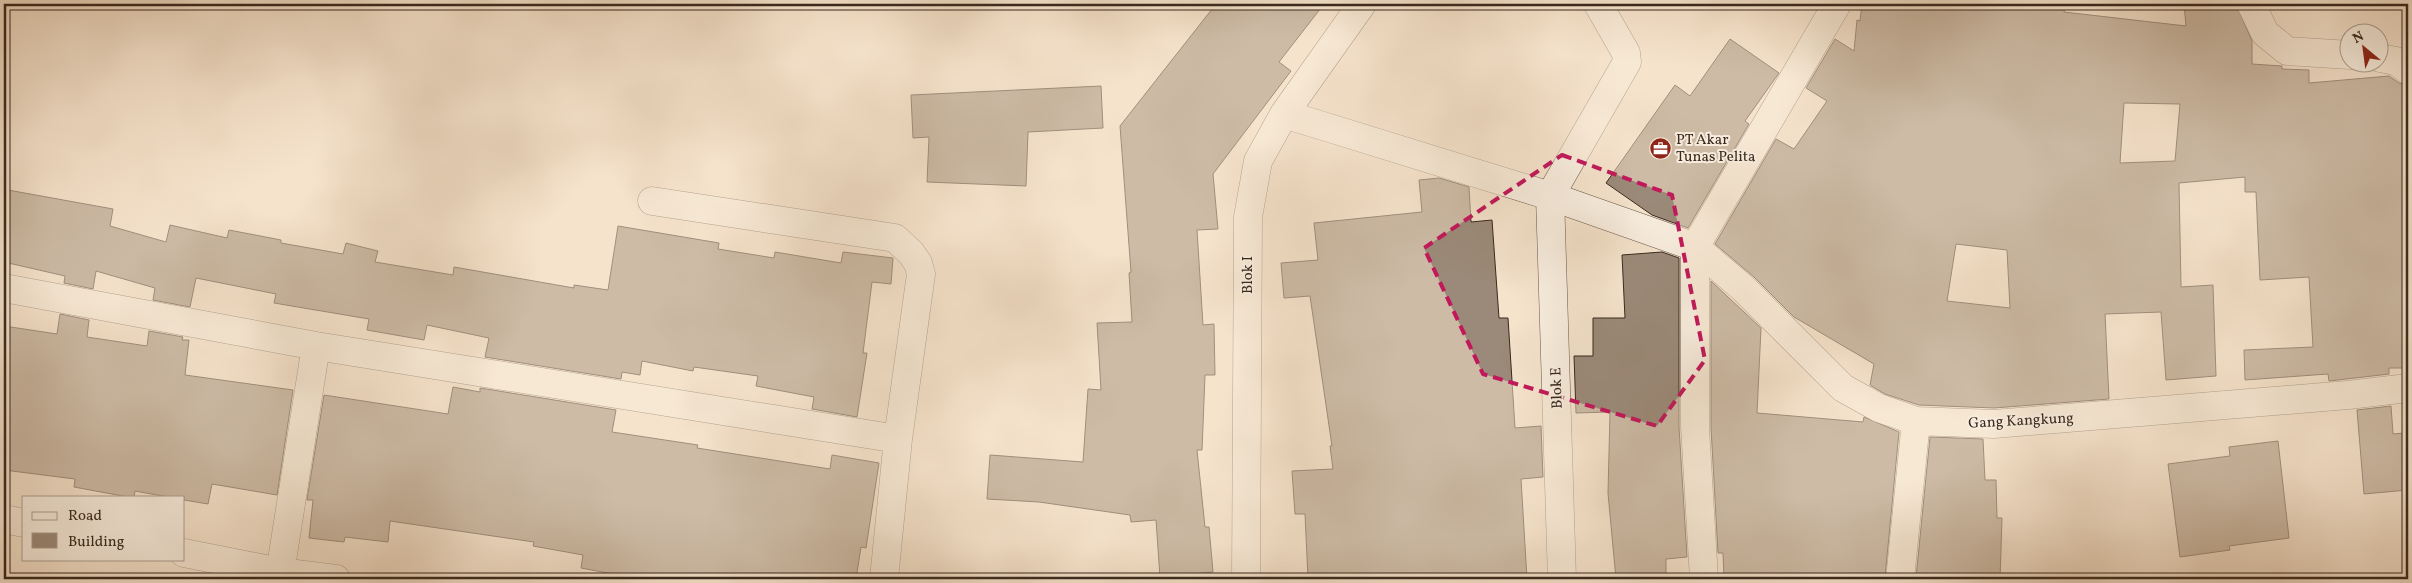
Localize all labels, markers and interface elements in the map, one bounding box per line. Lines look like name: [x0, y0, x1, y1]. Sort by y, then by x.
north arrow: [2340, 22, 2390, 72]
text: N: [2349, 27, 2367, 49]
place label: PT Akar Tunas Pelita: [1676, 130, 1756, 168]
office icon: PT Akar Tunas Pelita: [1648, 136, 1672, 160]
street label: Blok I: [1238, 256, 1259, 294]
street label: Blok E: [1546, 367, 1569, 409]
street label: Gang Kangkung: [1968, 408, 2075, 435]
legend: [22, 496, 185, 560]
text: Road: [68, 506, 102, 527]
text: Building: [68, 532, 125, 553]

